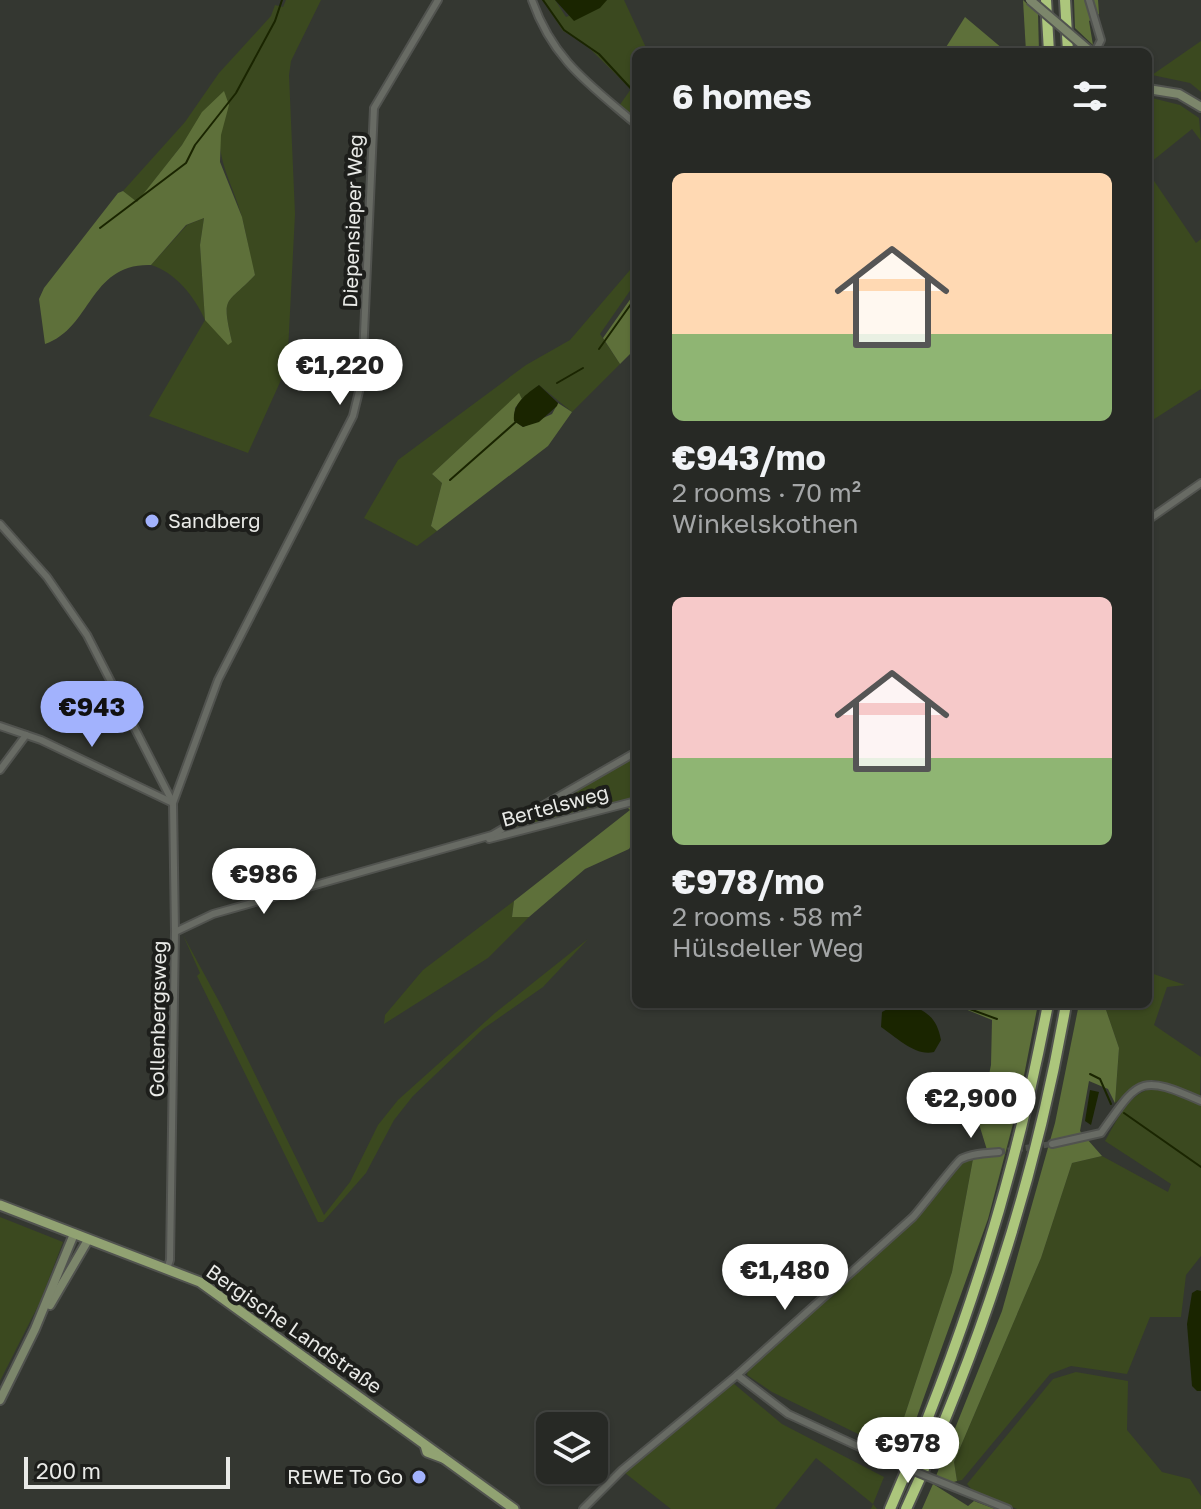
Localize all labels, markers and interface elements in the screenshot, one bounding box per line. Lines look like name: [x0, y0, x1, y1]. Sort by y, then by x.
icon: filters: [1068, 74, 1112, 118]
text: 6 homes: [672, 76, 812, 116]
street label: Diepensieper Weg: [337, 134, 367, 308]
icon: home: [820, 225, 964, 369]
pin: €1,220: [275, 339, 405, 407]
text: €1,220: [296, 349, 384, 380]
text: €943/mo: [672, 437, 826, 477]
text: 2 rooms · 70 m²: [672, 477, 861, 508]
place label: Sandberg: [168, 508, 261, 532]
text: Winkelskothen: [672, 508, 859, 539]
marker: Sandberg: [143, 512, 161, 530]
icon: home: [820, 649, 964, 793]
pin: €943: [45, 681, 139, 749]
text: €943: [59, 691, 125, 722]
street label: Bertelsweg: [499, 779, 611, 831]
pin: €986: [217, 848, 311, 916]
text: €986: [230, 858, 298, 889]
text: €978/mo: [672, 861, 824, 901]
text: 2 rooms · 58 m²: [672, 901, 862, 932]
text: Hülsdeller Weg: [672, 932, 864, 963]
street label: Gollenbergsweg: [144, 940, 170, 1098]
pin: €2,900: [906, 1072, 1036, 1140]
text: €2,900: [925, 1082, 1017, 1113]
pin: €1,480: [720, 1244, 850, 1312]
text: €1,480: [740, 1254, 830, 1285]
street label: Bergische Landstraße: [202, 1258, 387, 1398]
map controls: [536, 1412, 608, 1484]
button: layers: [536, 1412, 608, 1484]
pin: €978: [861, 1417, 955, 1485]
text: €978: [875, 1427, 941, 1458]
scale bar: [24, 1453, 230, 1489]
text: 200 m: [36, 1457, 101, 1484]
place label: REWE To Go: [287, 1464, 403, 1488]
marker: REWE To Go: [410, 1468, 428, 1486]

